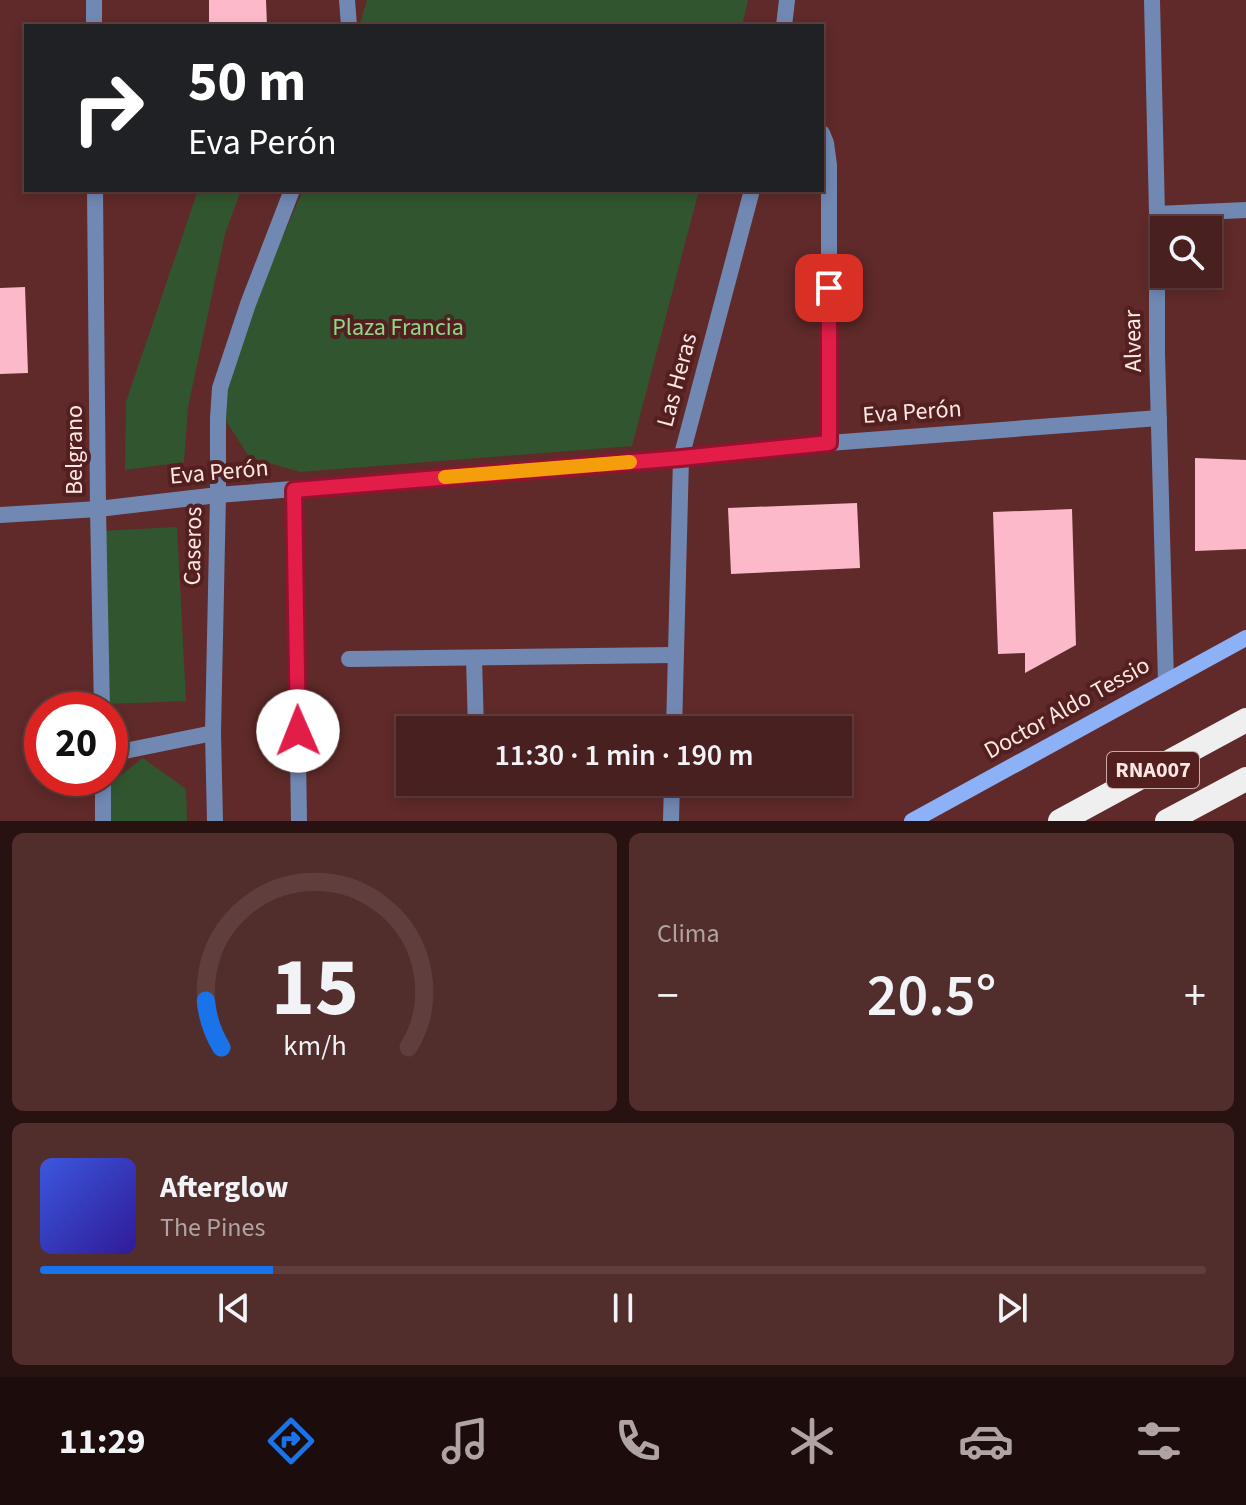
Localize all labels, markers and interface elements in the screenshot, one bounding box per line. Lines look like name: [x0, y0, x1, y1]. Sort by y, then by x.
text: 50 m: [188, 43, 306, 122]
icon: right: [56, 56, 160, 160]
text: Eva Perón: [188, 117, 337, 168]
map controls: [1150, 216, 1222, 288]
button: search: [1150, 216, 1222, 288]
pin: [795, 254, 863, 322]
icon: arrive: [807, 266, 851, 310]
street label: Alvear: [1115, 309, 1151, 372]
park label: Plaza Francia: [332, 310, 464, 345]
street label: Las Heras: [648, 329, 706, 431]
street label: Eva Perón: [861, 391, 963, 433]
street label: Belgrano: [57, 405, 92, 495]
street label: Eva Perón: [168, 450, 270, 494]
street label: Caseros: [175, 506, 211, 586]
street label: Doctor Aldo Tessio: [978, 648, 1156, 768]
position arrow: [256, 689, 340, 773]
speed limit sign: 20: [24, 692, 128, 796]
text: 11:30 · 1 min · 190 m: [494, 734, 754, 777]
road number: RNA007: [1107, 752, 1199, 788]
text: Clima: [657, 915, 720, 952]
text: 15: [271, 929, 358, 1047]
text: 20.5°: [867, 954, 996, 1039]
text: −: [657, 965, 679, 1028]
text: +: [1184, 965, 1206, 1028]
text: km/h: [283, 1026, 346, 1066]
text: Afterglow: [160, 1166, 288, 1209]
text: The Pines: [160, 1209, 265, 1246]
icon: previous: [212, 1286, 256, 1330]
icon: pause: [601, 1286, 645, 1330]
icon: next: [990, 1286, 1034, 1330]
icon: directions: [263, 1413, 319, 1469]
icon: music: [437, 1413, 493, 1469]
icon: phone: [610, 1413, 666, 1469]
icon: climate: [784, 1413, 840, 1469]
icon: car: [958, 1413, 1014, 1469]
icon: filters: [1131, 1413, 1187, 1469]
text: 11:29: [59, 1416, 146, 1467]

